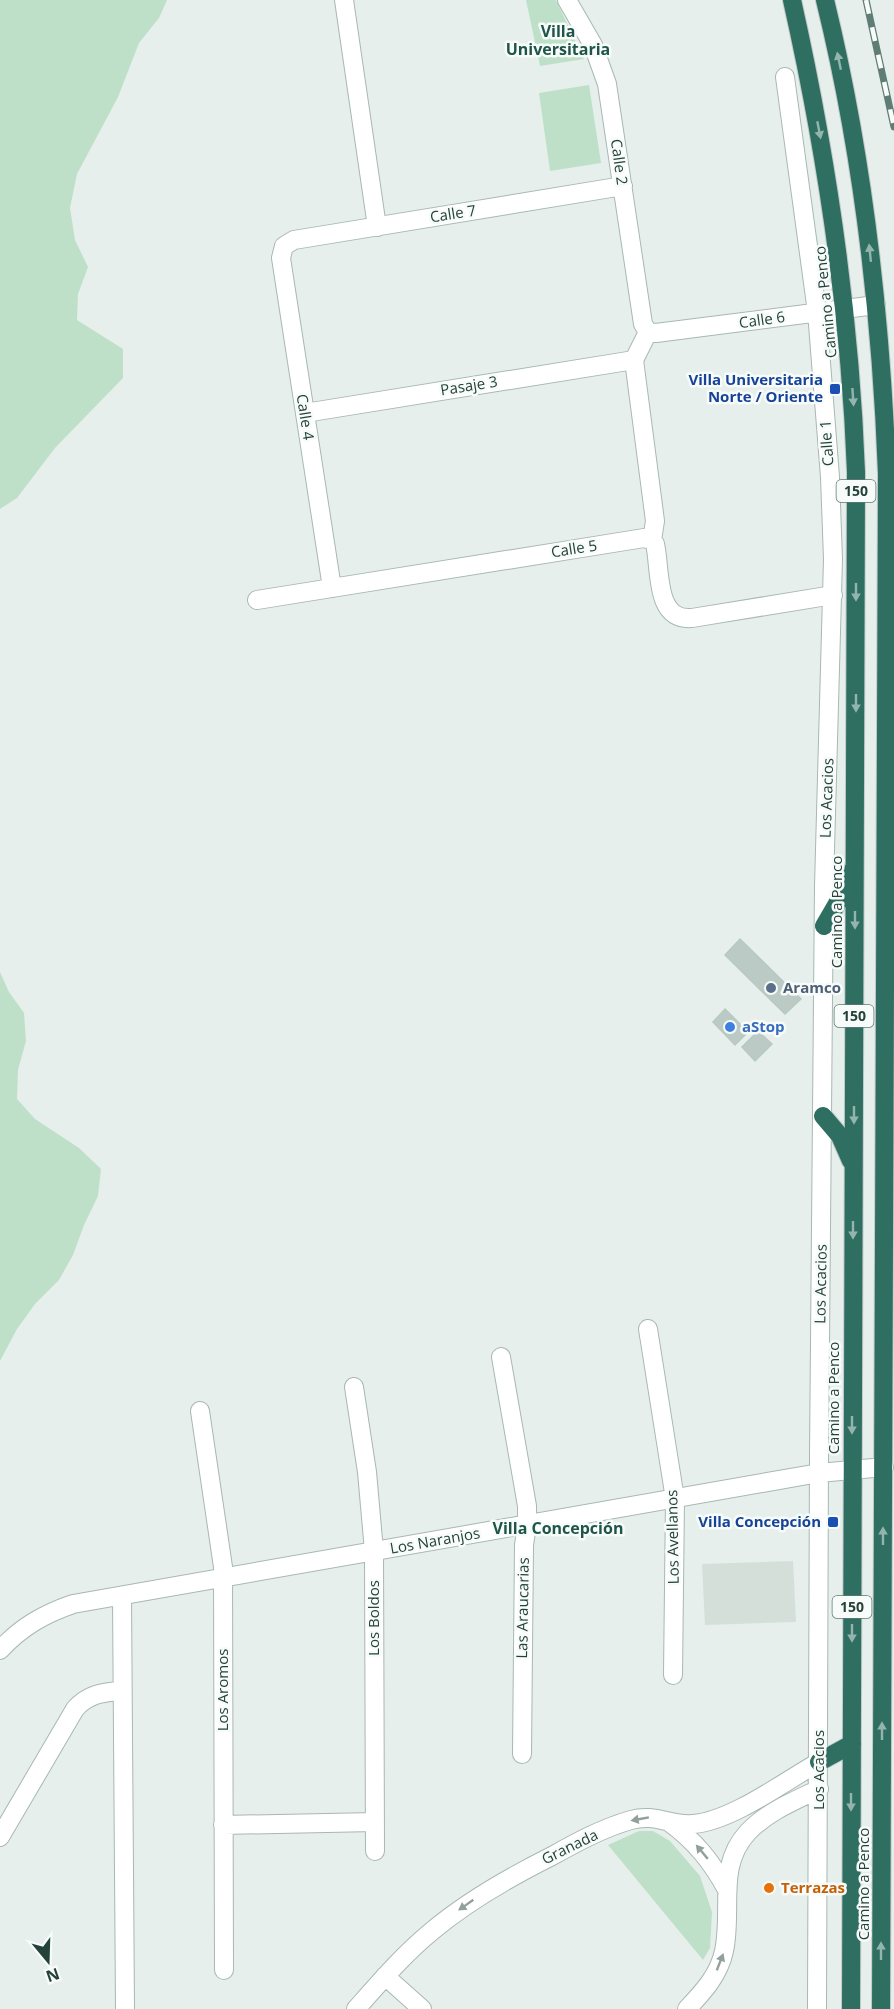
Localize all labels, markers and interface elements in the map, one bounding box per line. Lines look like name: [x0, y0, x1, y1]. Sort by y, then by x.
district label: Villa Universitaria: [506, 20, 610, 60]
one-way arrow: [833, 52, 843, 71]
one-way arrow: [815, 121, 824, 140]
street label: Calle 2: [607, 138, 633, 186]
street label: Calle 7: [428, 200, 477, 227]
one-way arrow: [865, 244, 875, 263]
street label: Camino a Penco: [809, 245, 841, 359]
street label: Calle 6: [738, 306, 786, 332]
place label: Villa Universitaria Norte / Oriente: [689, 369, 823, 406]
street label: Pasaje 3: [439, 371, 499, 399]
marker: Villa Universitaria Norte / Oriente: [828, 382, 842, 396]
one-way arrow: [848, 387, 857, 406]
street label: Calle 4: [292, 392, 320, 442]
street label: Calle 1: [814, 419, 838, 467]
road number: 150: [836, 480, 876, 502]
street label: Calle 5: [549, 535, 598, 562]
one-way arrow: [851, 582, 861, 601]
one-way arrow: [851, 693, 861, 712]
street label: Los Acacios: [815, 758, 837, 838]
street label: Camino a Penco: [826, 856, 846, 968]
one-way arrow: [850, 910, 860, 929]
place label: Aramco: [783, 977, 841, 997]
marker: Aramco: [764, 981, 778, 995]
road number: 150: [834, 1005, 874, 1027]
place label: aStop: [742, 1016, 785, 1036]
marker: aStop: [723, 1020, 737, 1034]
one-way arrow: [849, 1105, 859, 1124]
one-way arrow: [848, 1221, 858, 1240]
street label: Los Acacios: [809, 1244, 831, 1324]
street label: Camino a Penco: [823, 1342, 843, 1454]
one-way arrow: [847, 1416, 857, 1435]
street label: Los Avellanos: [661, 1490, 683, 1584]
place label: Villa Concepción: [698, 1511, 821, 1531]
marker: Villa Concepción: [826, 1515, 840, 1529]
district label: Villa Concepción: [493, 1517, 623, 1539]
street label: Los Naranjos: [388, 1522, 481, 1558]
one-way arrow: [878, 1526, 888, 1545]
street label: Las Araucarias: [511, 1557, 533, 1659]
street label: Los Boldos: [363, 1580, 383, 1656]
road number: 150: [832, 1596, 872, 1618]
one-way arrow: [847, 1623, 857, 1642]
street label: Los Aromos: [212, 1649, 232, 1731]
one-way arrow: [877, 1721, 887, 1740]
street label: Los Acacios: [808, 1730, 828, 1810]
one-way arrow: [846, 1793, 856, 1812]
one-way arrow: [630, 1814, 649, 1823]
street label: Granada: [538, 1824, 601, 1868]
street label: Camino a Penco: [853, 1828, 873, 1940]
one-way arrow: [696, 1844, 709, 1860]
place label: Terrazas: [781, 1877, 845, 1897]
marker: Terrazas: [762, 1881, 776, 1895]
one-way arrow: [459, 1899, 475, 1911]
north arrow: [18, 1931, 78, 1991]
one-way arrow: [876, 1941, 886, 1960]
one-way arrow: [716, 1952, 726, 1970]
text: N: [43, 1963, 63, 1988]

